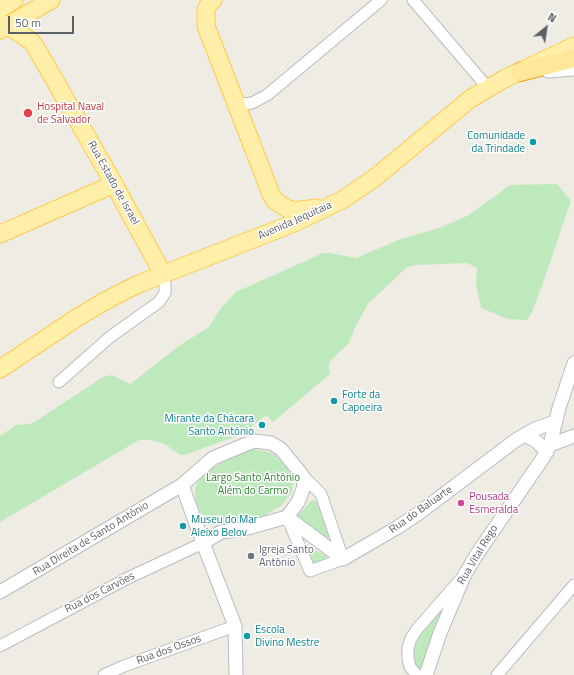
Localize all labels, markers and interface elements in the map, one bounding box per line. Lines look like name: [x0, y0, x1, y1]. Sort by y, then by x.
scale bar: [10, 8, 76, 34]
north arrow: [526, 8, 566, 48]
text: N: [545, 9, 559, 26]
text: 50 m: [15, 13, 41, 32]
place label: Hospital Naval de Salvador: [37, 100, 104, 126]
marker: Hospital Naval de Salvador: [22, 107, 34, 119]
place label: Comunidade da Trindade: [467, 129, 525, 155]
marker: Comunidade da Trindade: [528, 137, 538, 147]
street label: Rua Estado de Israel: [84, 139, 142, 227]
street label: Avenida Jequitaia: [256, 199, 334, 243]
place label: Forte da Capoeira: [342, 388, 382, 414]
marker: Forte da Capoeira: [329, 396, 339, 406]
place label: Mirante da Chácara Santo Antônio: [165, 412, 254, 438]
marker: Mirante da Chácara Santo Antônio: [257, 420, 267, 430]
park label: Largo Santo Antônio Além do Carmo: [206, 471, 300, 497]
street label: Rua do Baluarte: [387, 483, 455, 537]
place label: Pousada Esmeralda: [469, 490, 518, 516]
marker: Pousada Esmeralda: [456, 498, 466, 508]
street label: Rua Direita de Santo Antônio: [31, 499, 151, 579]
place label: Museu do Mar Aleixo Belov: [191, 513, 258, 539]
marker: Museu do Mar Aleixo Belov: [178, 521, 188, 531]
street label: Rua Vital Rego: [455, 523, 501, 587]
place label: Igreja Santo Antônio: [259, 543, 314, 569]
marker: Igreja Santo Antônio: [246, 551, 256, 561]
street label: Rua dos Carvões: [63, 570, 137, 616]
place label: Escola Divino Mestre: [255, 623, 319, 649]
marker: Escola Divino Mestre: [242, 631, 252, 641]
street label: Rua dos Ossos: [135, 632, 203, 668]

